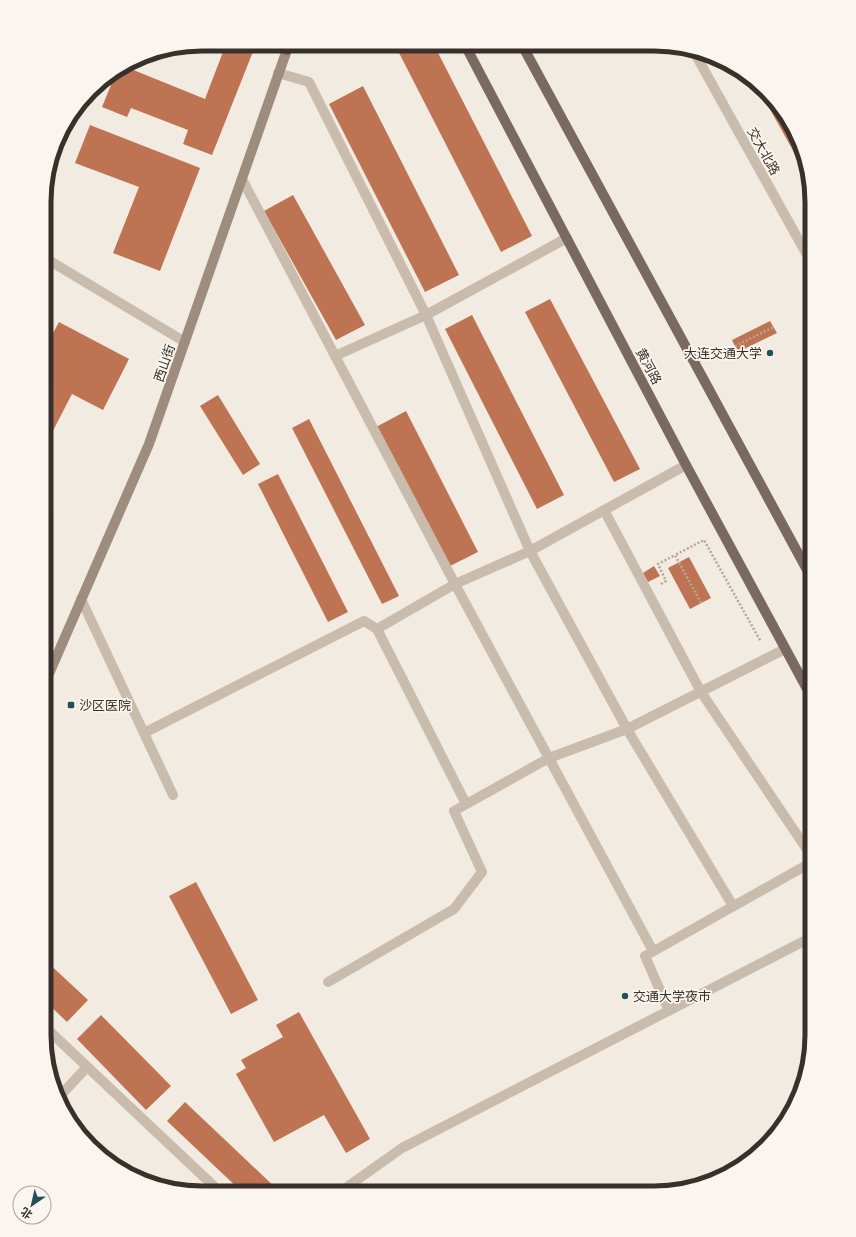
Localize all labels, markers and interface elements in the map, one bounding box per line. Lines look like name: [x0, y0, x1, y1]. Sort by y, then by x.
street label: 交大北路: [744, 124, 784, 178]
street label: 西山街: [150, 342, 178, 384]
street label: 黄河路: [633, 345, 665, 387]
place label: 大连交通大学: [684, 345, 762, 361]
marker: 大连交通大学: [765, 348, 775, 358]
place label: 沙区医院: [79, 697, 131, 713]
marker: 沙区医院: [66, 700, 76, 710]
place label: 交通大学夜巿: [633, 988, 711, 1004]
marker: 交通大学夜巿: [620, 991, 630, 1001]
north arrow: [12, 1185, 52, 1225]
text: 北: [18, 1205, 34, 1222]

